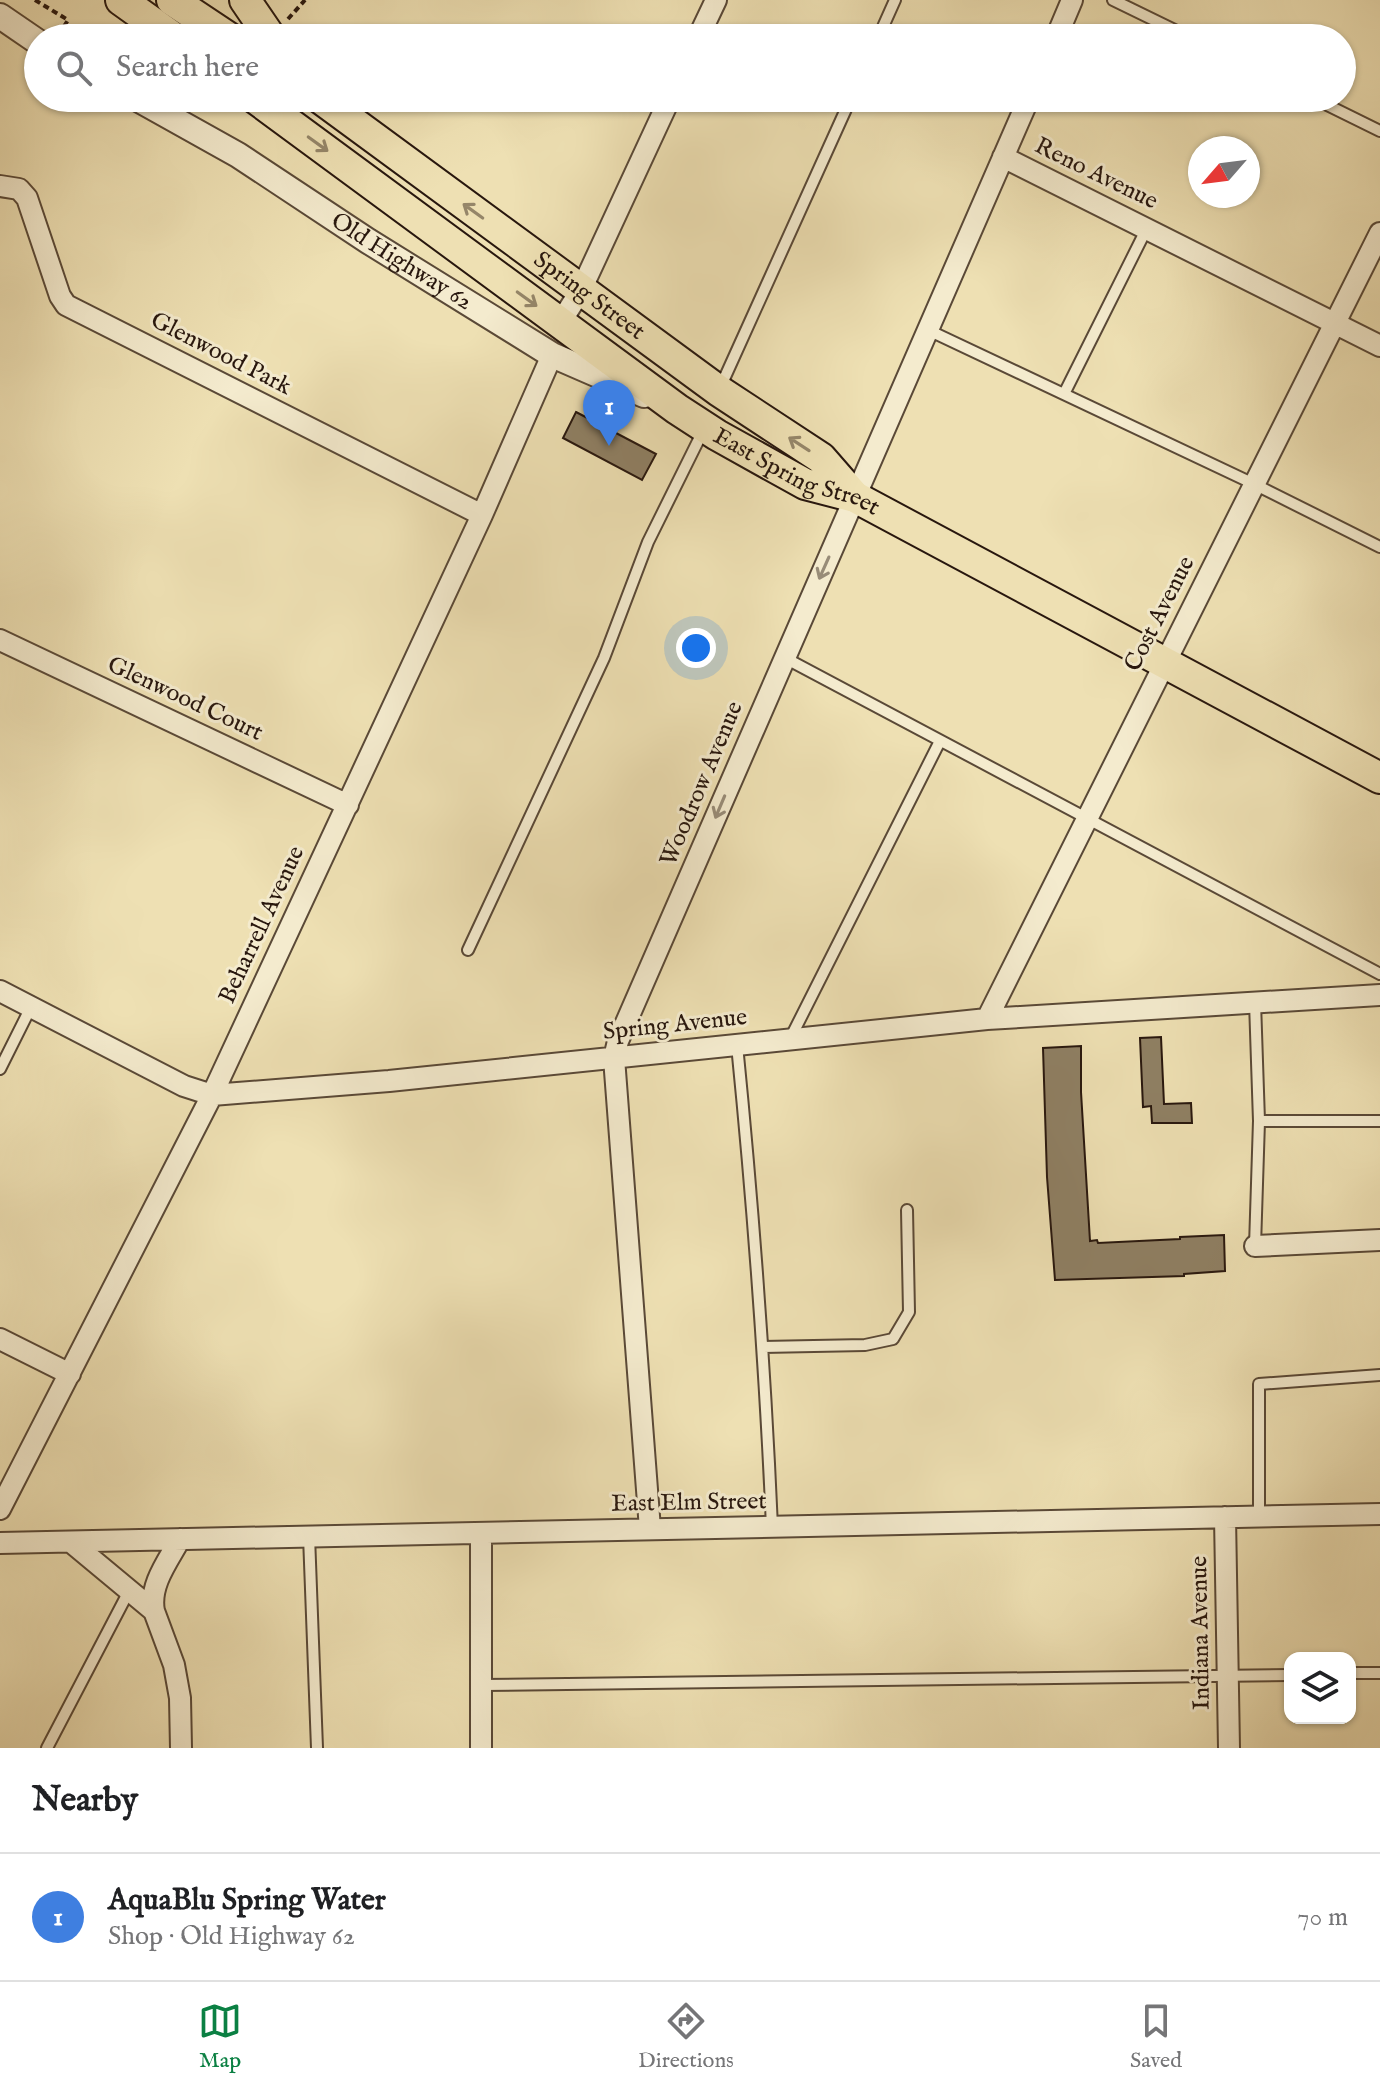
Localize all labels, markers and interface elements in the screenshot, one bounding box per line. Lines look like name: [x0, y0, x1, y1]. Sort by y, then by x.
search box: [24, 24, 1356, 112]
icon: search: [52, 46, 96, 90]
text: Search here: [116, 49, 259, 87]
street label: Reno Avenue: [1029, 131, 1163, 217]
one-way arrow: [306, 136, 328, 153]
north arrow: [1188, 136, 1260, 208]
one-way arrow: [462, 202, 484, 219]
street label: Old Highway 62: [325, 205, 478, 317]
street label: Spring Street: [527, 244, 651, 347]
one-way arrow: [516, 290, 537, 307]
street label: Glenwood Park: [145, 305, 297, 403]
pin: 1: [583, 380, 635, 446]
street label: East Spring Street: [708, 420, 885, 523]
one-way arrow: [788, 435, 810, 452]
street label: Cost Avenue: [1118, 551, 1202, 677]
one-way arrow: [815, 555, 830, 580]
your location: [676, 628, 716, 668]
street label: Glenwood Court: [102, 649, 268, 749]
street label: Woodrow Avenue: [653, 697, 751, 871]
one-way arrow: [712, 794, 727, 818]
street label: Beharrell Avenue: [212, 841, 312, 1009]
street label: Spring Avenue: [601, 1002, 749, 1048]
street label: East Elm Street: [611, 1486, 767, 1520]
street label: Indiana Avenue: [1184, 1556, 1218, 1710]
map controls: [1284, 1652, 1356, 1724]
button: layers: [1284, 1652, 1356, 1724]
text: Nearby: [32, 1779, 138, 1822]
text: AquaBlu Spring Water: [108, 1882, 386, 1920]
text: 1: [53, 1901, 63, 1934]
text: 70 m: [1297, 1901, 1348, 1934]
text: Shop · Old Highway 62: [108, 1920, 355, 1953]
tab: Map: [198, 1999, 242, 2075]
tab: Directions: [638, 1999, 734, 2075]
tab: Saved: [1130, 1999, 1182, 2075]

